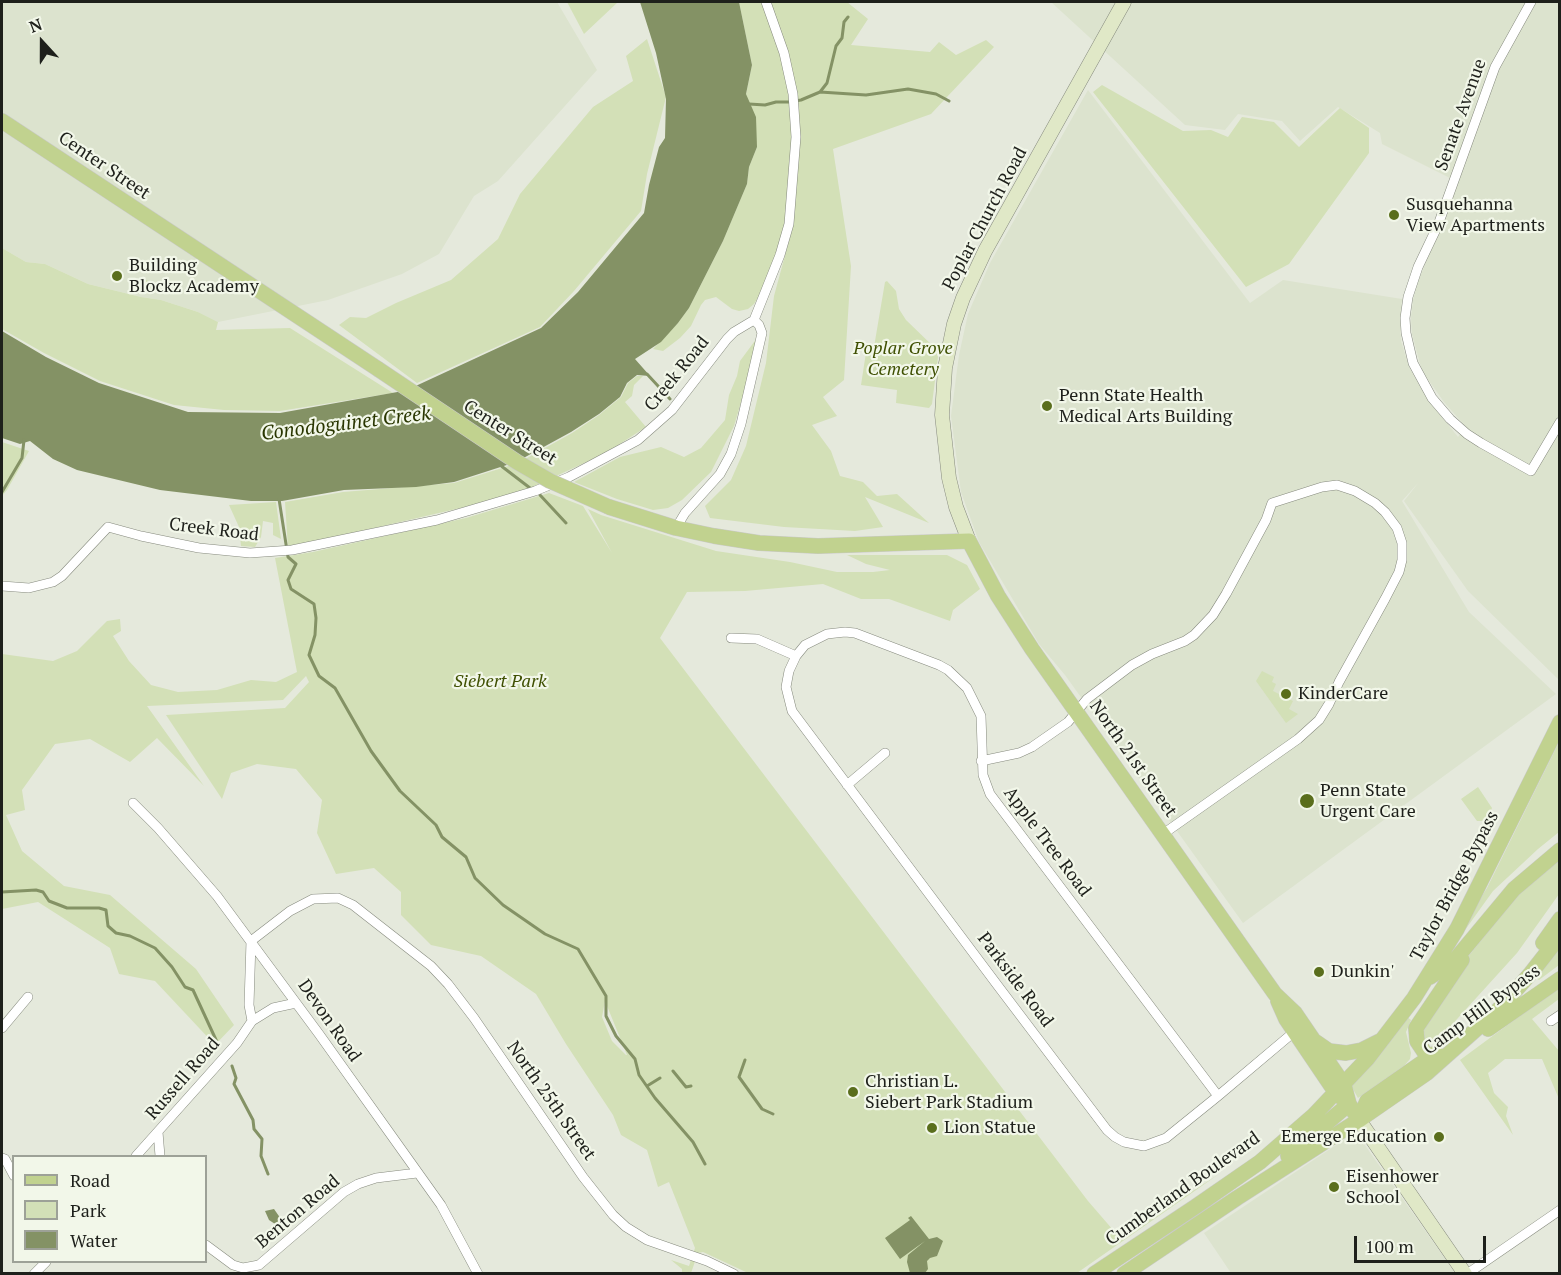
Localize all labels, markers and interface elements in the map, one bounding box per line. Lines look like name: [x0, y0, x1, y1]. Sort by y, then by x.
north arrow: [12, 12, 72, 72]
text: N: [26, 13, 45, 38]
street label: Senate Avenue: [1431, 56, 1491, 174]
street label: Center Street: [54, 127, 154, 205]
street label: Poplar Church Road: [938, 144, 1032, 294]
place label: Susquehanna View Apartments: [1406, 194, 1545, 236]
marker: Susquehanna View Apartments: [1387, 208, 1401, 222]
place label: Building Blockz Academy: [129, 255, 259, 298]
marker: Building Blockz Academy: [110, 269, 124, 283]
street label: Creek Road: [640, 332, 714, 416]
park label: Poplar Grove Cemetery: [853, 338, 953, 380]
place label: Penn State Health Medical Arts Building: [1059, 385, 1232, 428]
street label: Center Street: [459, 396, 561, 470]
marker: Penn State Health Medical Arts Building: [1040, 399, 1054, 413]
water label: Conodoguinet Creek: [260, 402, 432, 446]
street label: Creek Road: [168, 514, 260, 546]
park label: Siebert Park: [453, 671, 547, 693]
place label: KinderCare: [1298, 683, 1388, 705]
marker: KinderCare: [1279, 687, 1293, 701]
street label: North 21st Street: [1085, 696, 1181, 822]
place label: Penn State Urgent Care: [1320, 780, 1416, 822]
street label: Apple Tree Road: [999, 783, 1095, 901]
marker: Penn State Urgent Care: [1298, 792, 1316, 810]
street label: Taylor Bridge Bypass: [1406, 807, 1504, 965]
street label: Parkside Road: [972, 928, 1058, 1032]
street label: Camp Hill Bypass: [1419, 960, 1545, 1060]
place label: Dunkin': [1331, 961, 1394, 983]
marker: Dunkin': [1312, 965, 1326, 979]
street label: Devon Road: [293, 976, 365, 1066]
street label: Russell Road: [141, 1033, 225, 1125]
street label: North 25th Street: [502, 1037, 600, 1165]
place label: Christian L. Siebert Park Stadium: [865, 1071, 1033, 1114]
marker: Christian L. Siebert Park Stadium: [846, 1085, 860, 1099]
place label: Lion Statue: [944, 1117, 1036, 1139]
marker: Lion Statue: [925, 1121, 939, 1135]
place label: Emerge Education: [1281, 1126, 1427, 1148]
street label: Cumberland Boulevard: [1102, 1128, 1264, 1250]
marker: Emerge Education: [1432, 1130, 1446, 1144]
legend: [12, 1155, 207, 1263]
place label: Eisenhower School: [1346, 1166, 1439, 1208]
text: Road: [70, 1168, 110, 1192]
street label: Benton Road: [252, 1171, 344, 1253]
marker: Eisenhower School: [1327, 1180, 1341, 1194]
text: Park: [70, 1198, 106, 1222]
scale bar: [1357, 1224, 1489, 1262]
text: Water: [70, 1228, 117, 1252]
text: 100 m: [1365, 1234, 1414, 1258]

